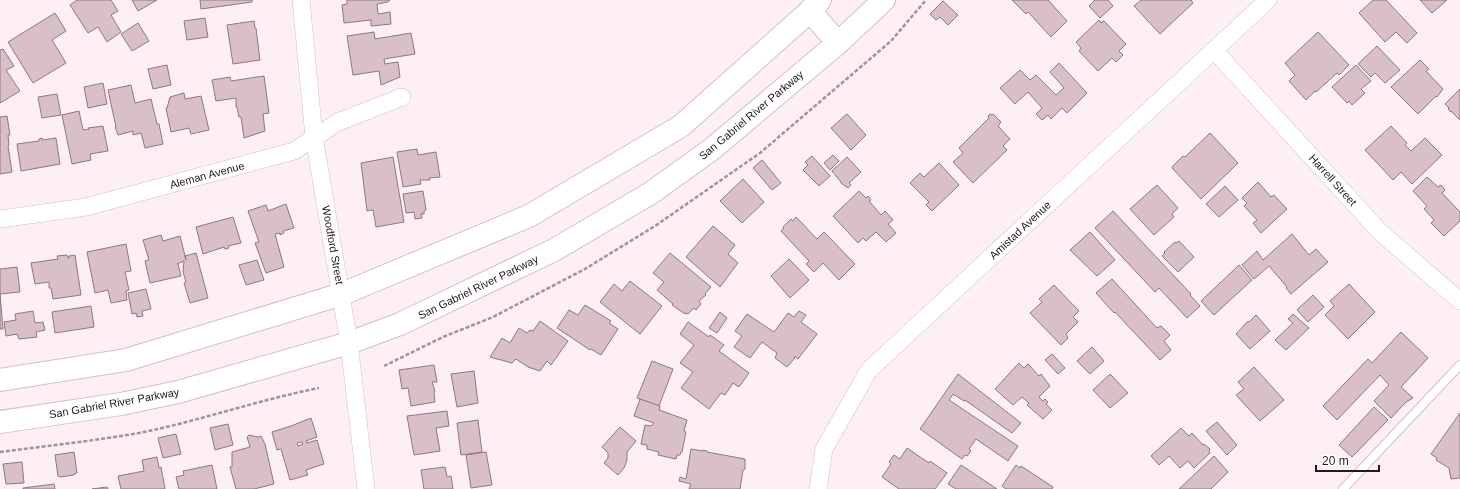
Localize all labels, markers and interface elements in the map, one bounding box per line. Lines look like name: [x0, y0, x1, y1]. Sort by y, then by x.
street label: San Gabriel River Parkway: [697, 68, 806, 162]
street label: Harrell Street: [1307, 152, 1359, 208]
street label: Aleman Avenue: [168, 159, 246, 191]
street label: Amistad Avenue: [987, 199, 1053, 261]
street label: Woodford Street: [320, 205, 346, 285]
street label: San Gabriel River Parkway: [416, 252, 540, 321]
street label: San Gabriel River Parkway: [48, 386, 181, 420]
scale bar: [1316, 447, 1379, 473]
text: 20 m: [1322, 454, 1349, 468]

